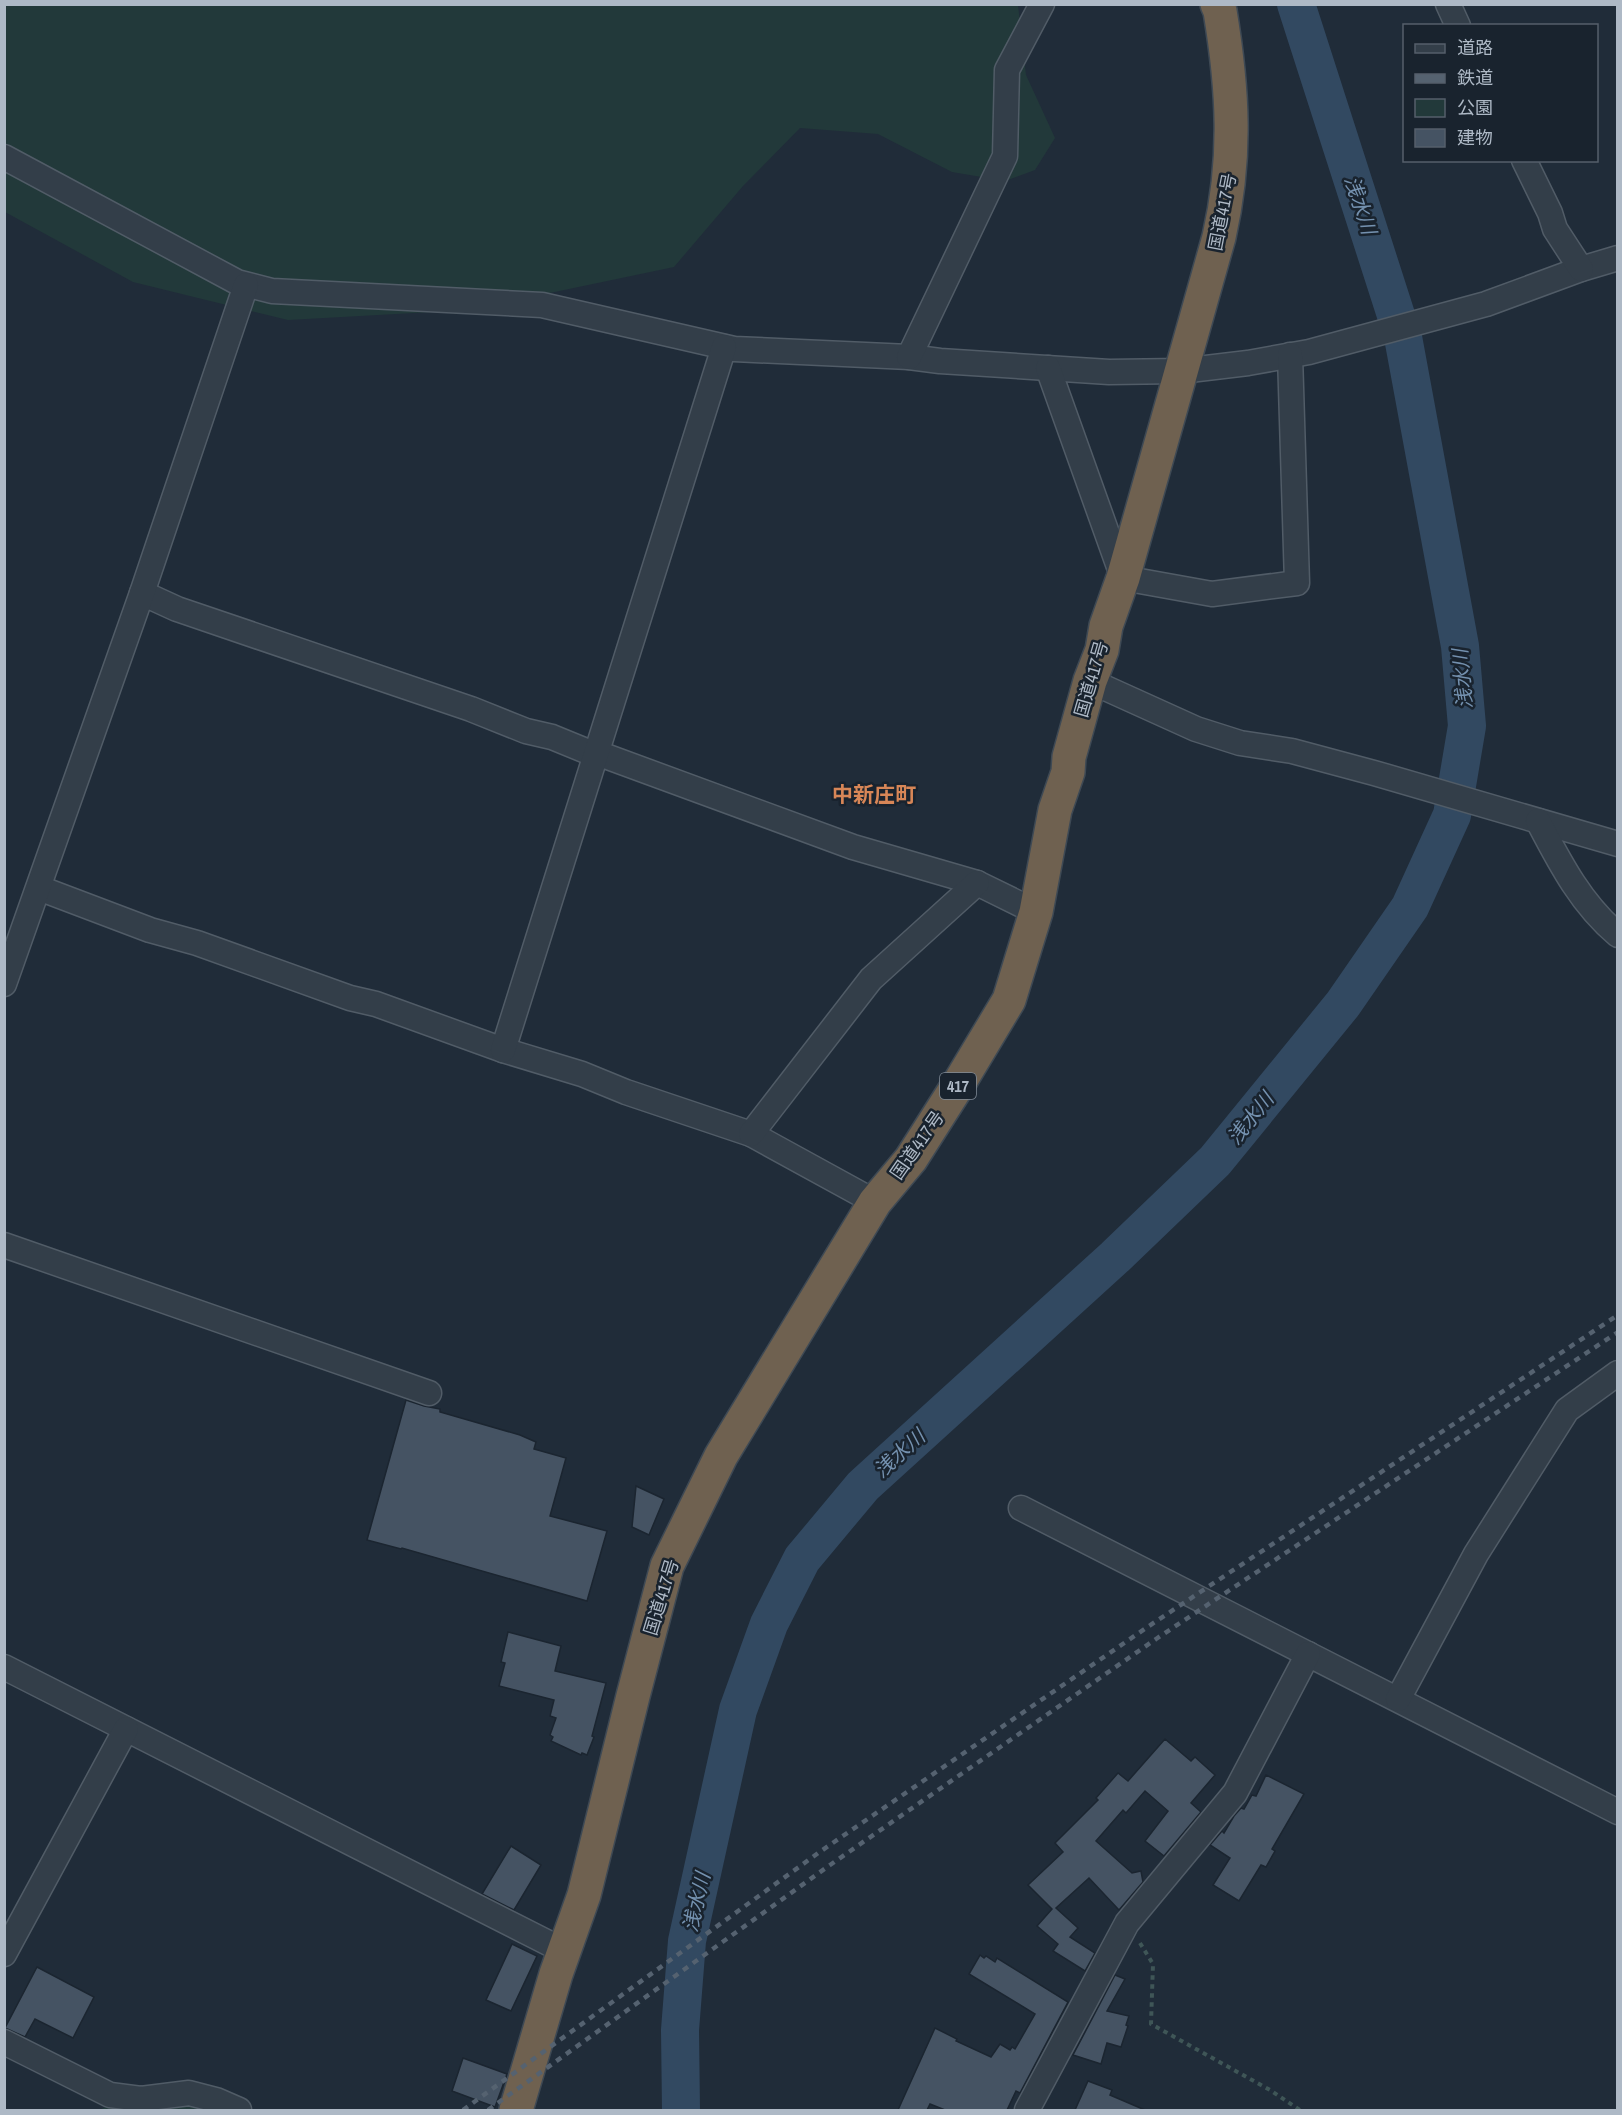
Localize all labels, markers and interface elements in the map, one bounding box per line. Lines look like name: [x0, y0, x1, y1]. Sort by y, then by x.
legend: [1403, 24, 1598, 162]
text: 道路: [1457, 35, 1493, 60]
text: 鉄道: [1457, 65, 1493, 90]
text: 公園: [1457, 95, 1493, 120]
text: 建物: [1457, 125, 1493, 150]
street label: 国道417号: [1202, 171, 1242, 253]
water label: 浅水川: [1339, 172, 1384, 240]
street label: 国道417号: [1068, 638, 1114, 720]
water label: 浅水川: [1446, 646, 1478, 710]
district label: 中新庄町: [832, 780, 916, 809]
road number: 417: [940, 1073, 976, 1099]
water label: 浅水川: [1221, 1085, 1281, 1150]
street label: 国道417号: [884, 1106, 950, 1184]
water label: 浅水川: [868, 1422, 932, 1483]
street label: 国道417号: [638, 1556, 684, 1638]
water label: 浅水川: [676, 1868, 716, 1934]

